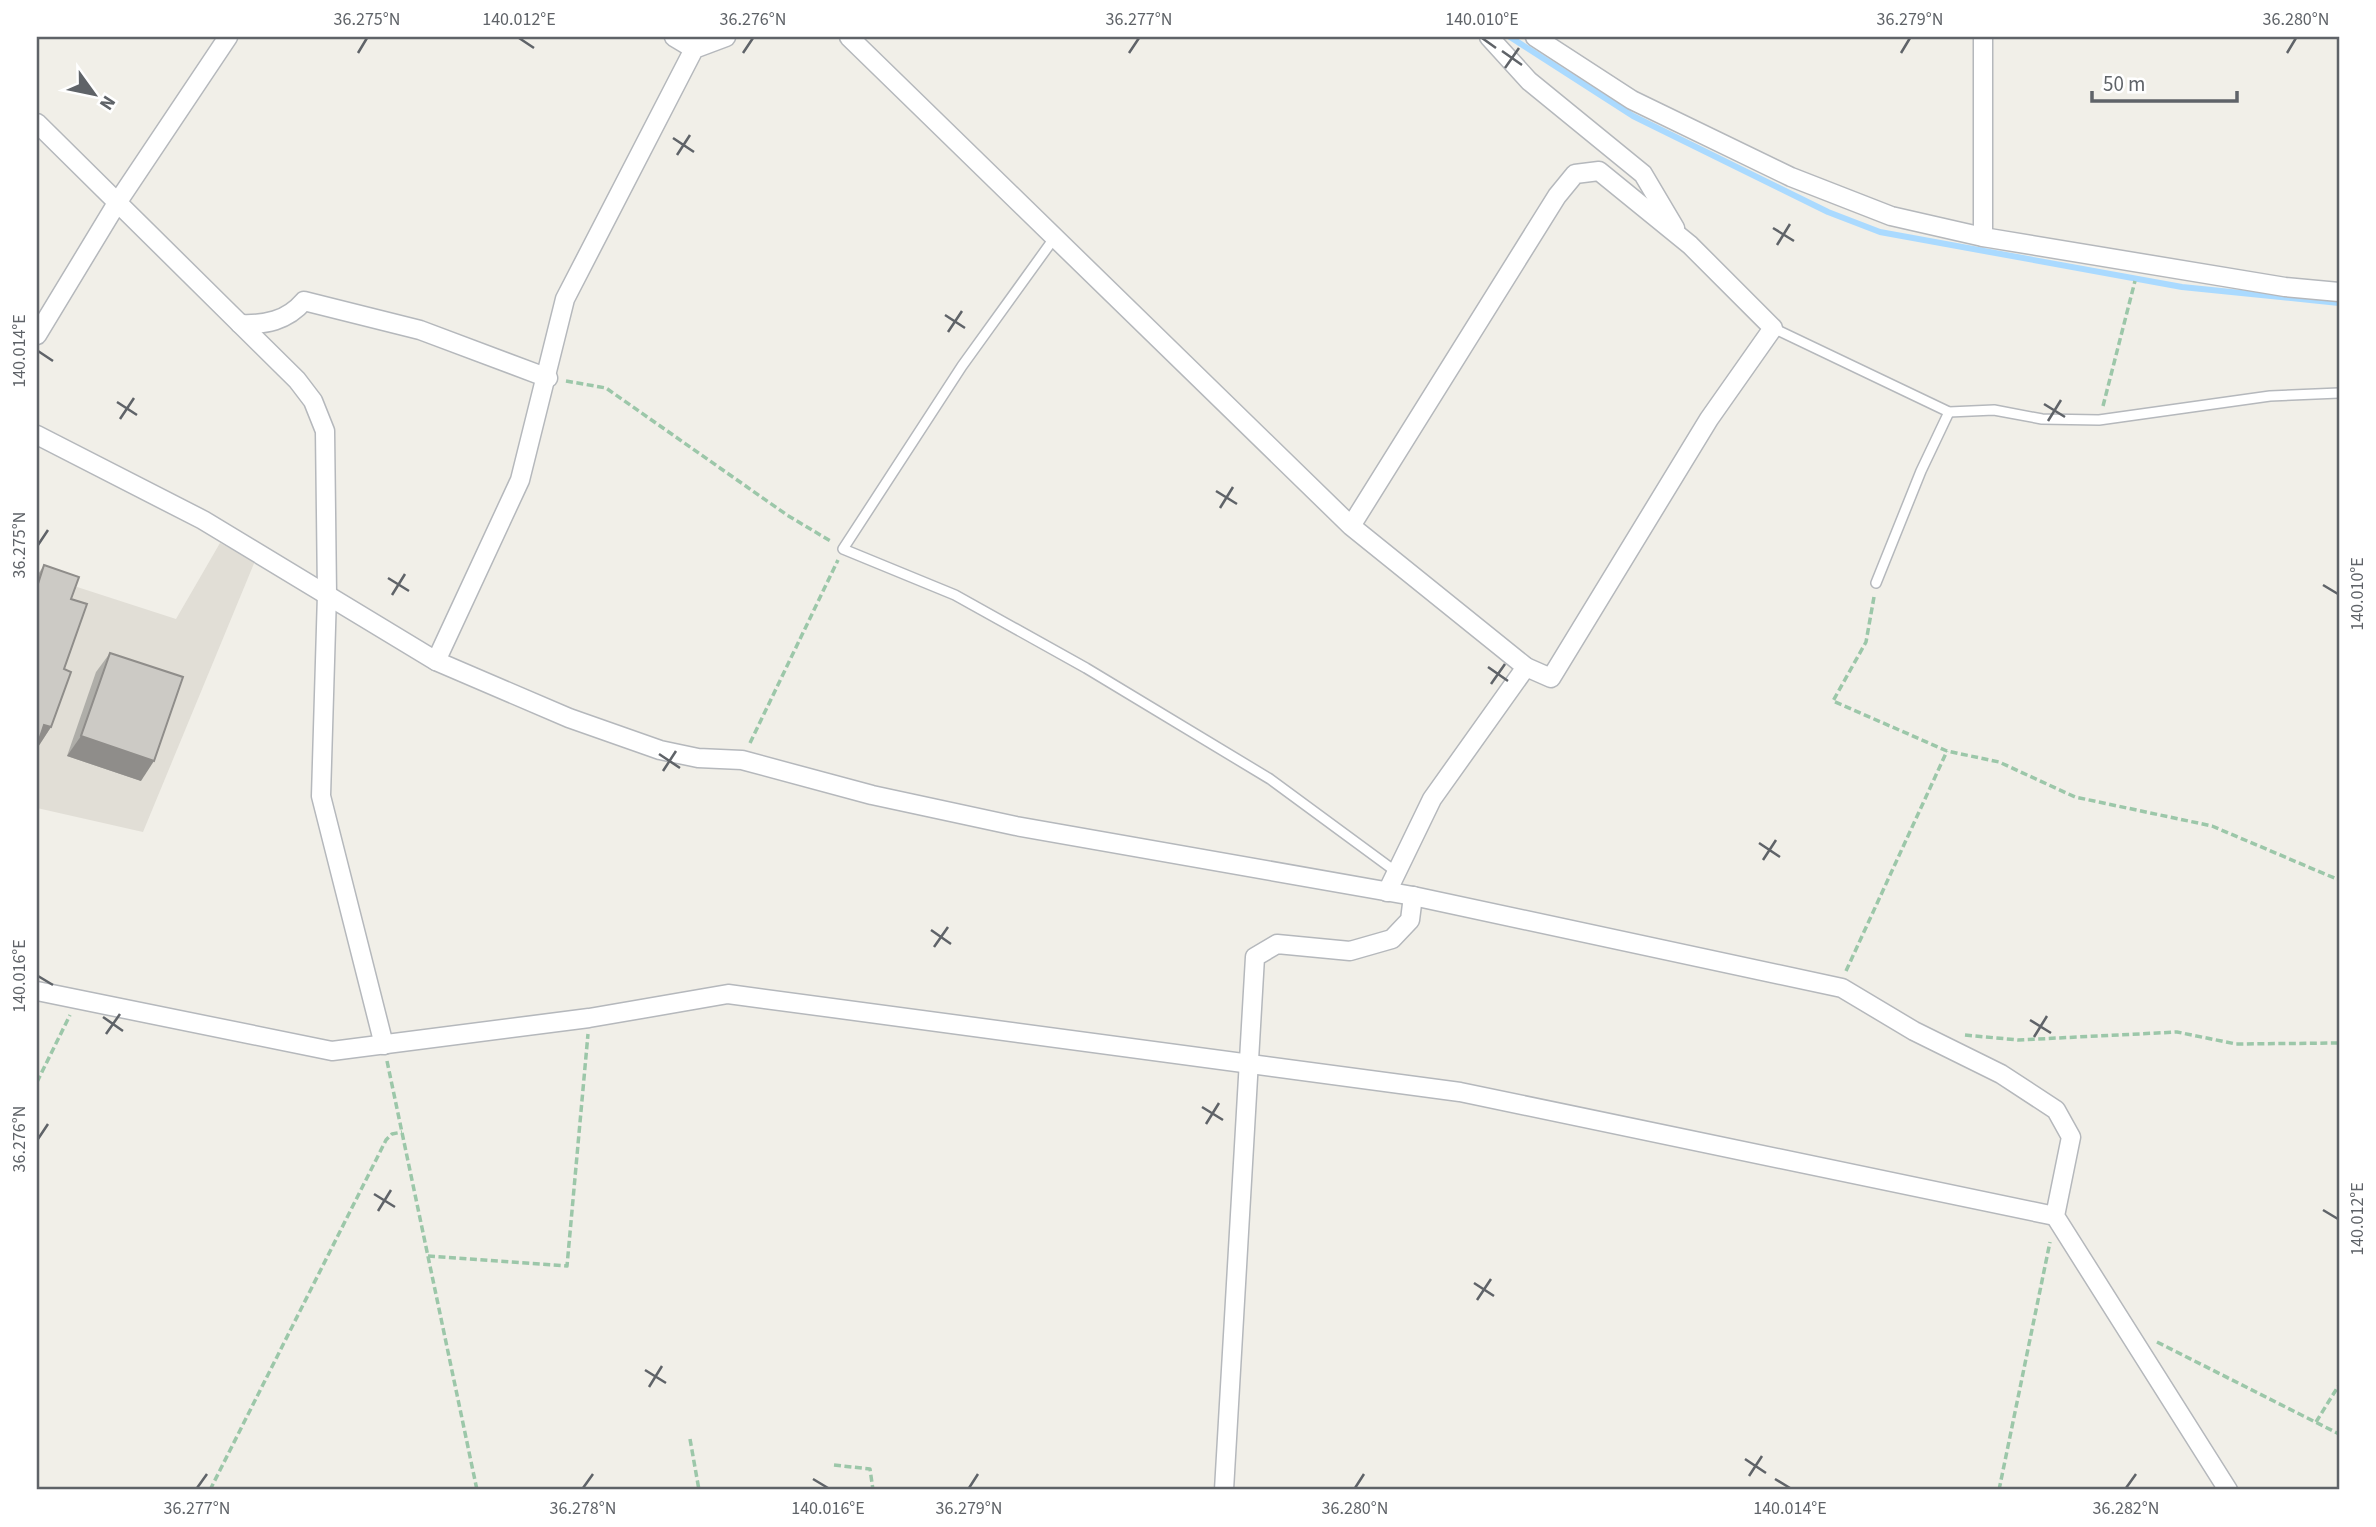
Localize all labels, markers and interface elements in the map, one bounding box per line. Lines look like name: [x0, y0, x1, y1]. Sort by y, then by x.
text: 36.275°N: [334, 7, 400, 32]
text: 140.012°E: [482, 7, 556, 32]
text: 36.276°N: [720, 7, 786, 32]
text: 36.277°N: [1106, 7, 1172, 32]
text: 140.010°E: [1445, 7, 1519, 32]
text: 36.279°N: [1877, 7, 1943, 32]
text: 36.280°N: [2263, 7, 2329, 32]
north arrow: [60, 60, 130, 130]
scale bar: [2092, 60, 2238, 104]
text: 50 m: [2103, 69, 2145, 99]
text: N: [92, 90, 122, 115]
text: 140.014°E: [7, 314, 32, 388]
text: 36.275°N: [7, 512, 32, 578]
text: 140.010°E: [2345, 557, 2370, 631]
text: 140.016°E: [7, 939, 32, 1013]
text: 36.276°N: [7, 1106, 32, 1172]
text: 140.012°E: [2345, 1182, 2370, 1256]
text: 36.277°N: [164, 1496, 230, 1521]
text: 36.278°N: [550, 1496, 616, 1521]
text: 140.016°E: [791, 1496, 865, 1521]
text: 36.279°N: [936, 1496, 1002, 1521]
text: 36.280°N: [1322, 1496, 1388, 1521]
text: 140.014°E: [1753, 1496, 1827, 1521]
text: 36.282°N: [2093, 1496, 2159, 1521]

